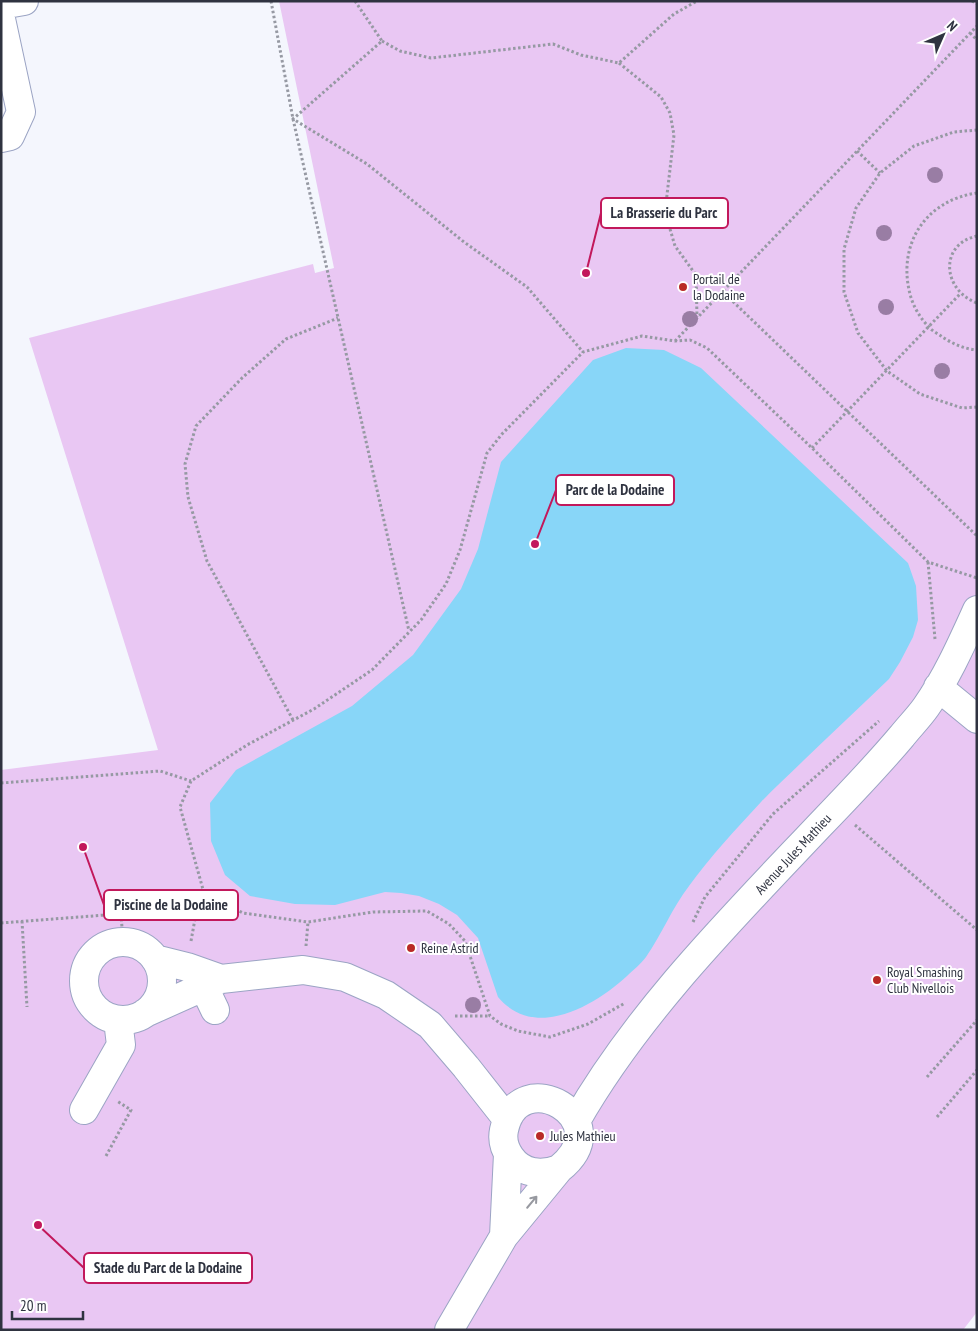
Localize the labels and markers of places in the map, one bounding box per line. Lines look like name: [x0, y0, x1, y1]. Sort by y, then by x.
callout: La Brasserie du Parc: [601, 198, 728, 228]
place label: Portail de la Dodaine: [693, 270, 745, 304]
marker: Portail de la Dodaine: [677, 281, 689, 293]
callout: Parc de la Dodaine: [556, 475, 674, 505]
callout: Piscine de la Dodaine: [104, 890, 238, 920]
place label: Reine Astrid: [421, 939, 479, 957]
marker: Reine Astrid: [405, 942, 417, 954]
place label: Royal Smashing Club Nivellois: [887, 963, 963, 997]
marker: Royal Smashing Club Nivellois: [871, 974, 883, 986]
place label: Jules Mathieu: [549, 1127, 616, 1145]
marker: Jules Mathieu: [534, 1130, 546, 1142]
callout: Stade du Parc de la Dodaine: [84, 1253, 252, 1283]

